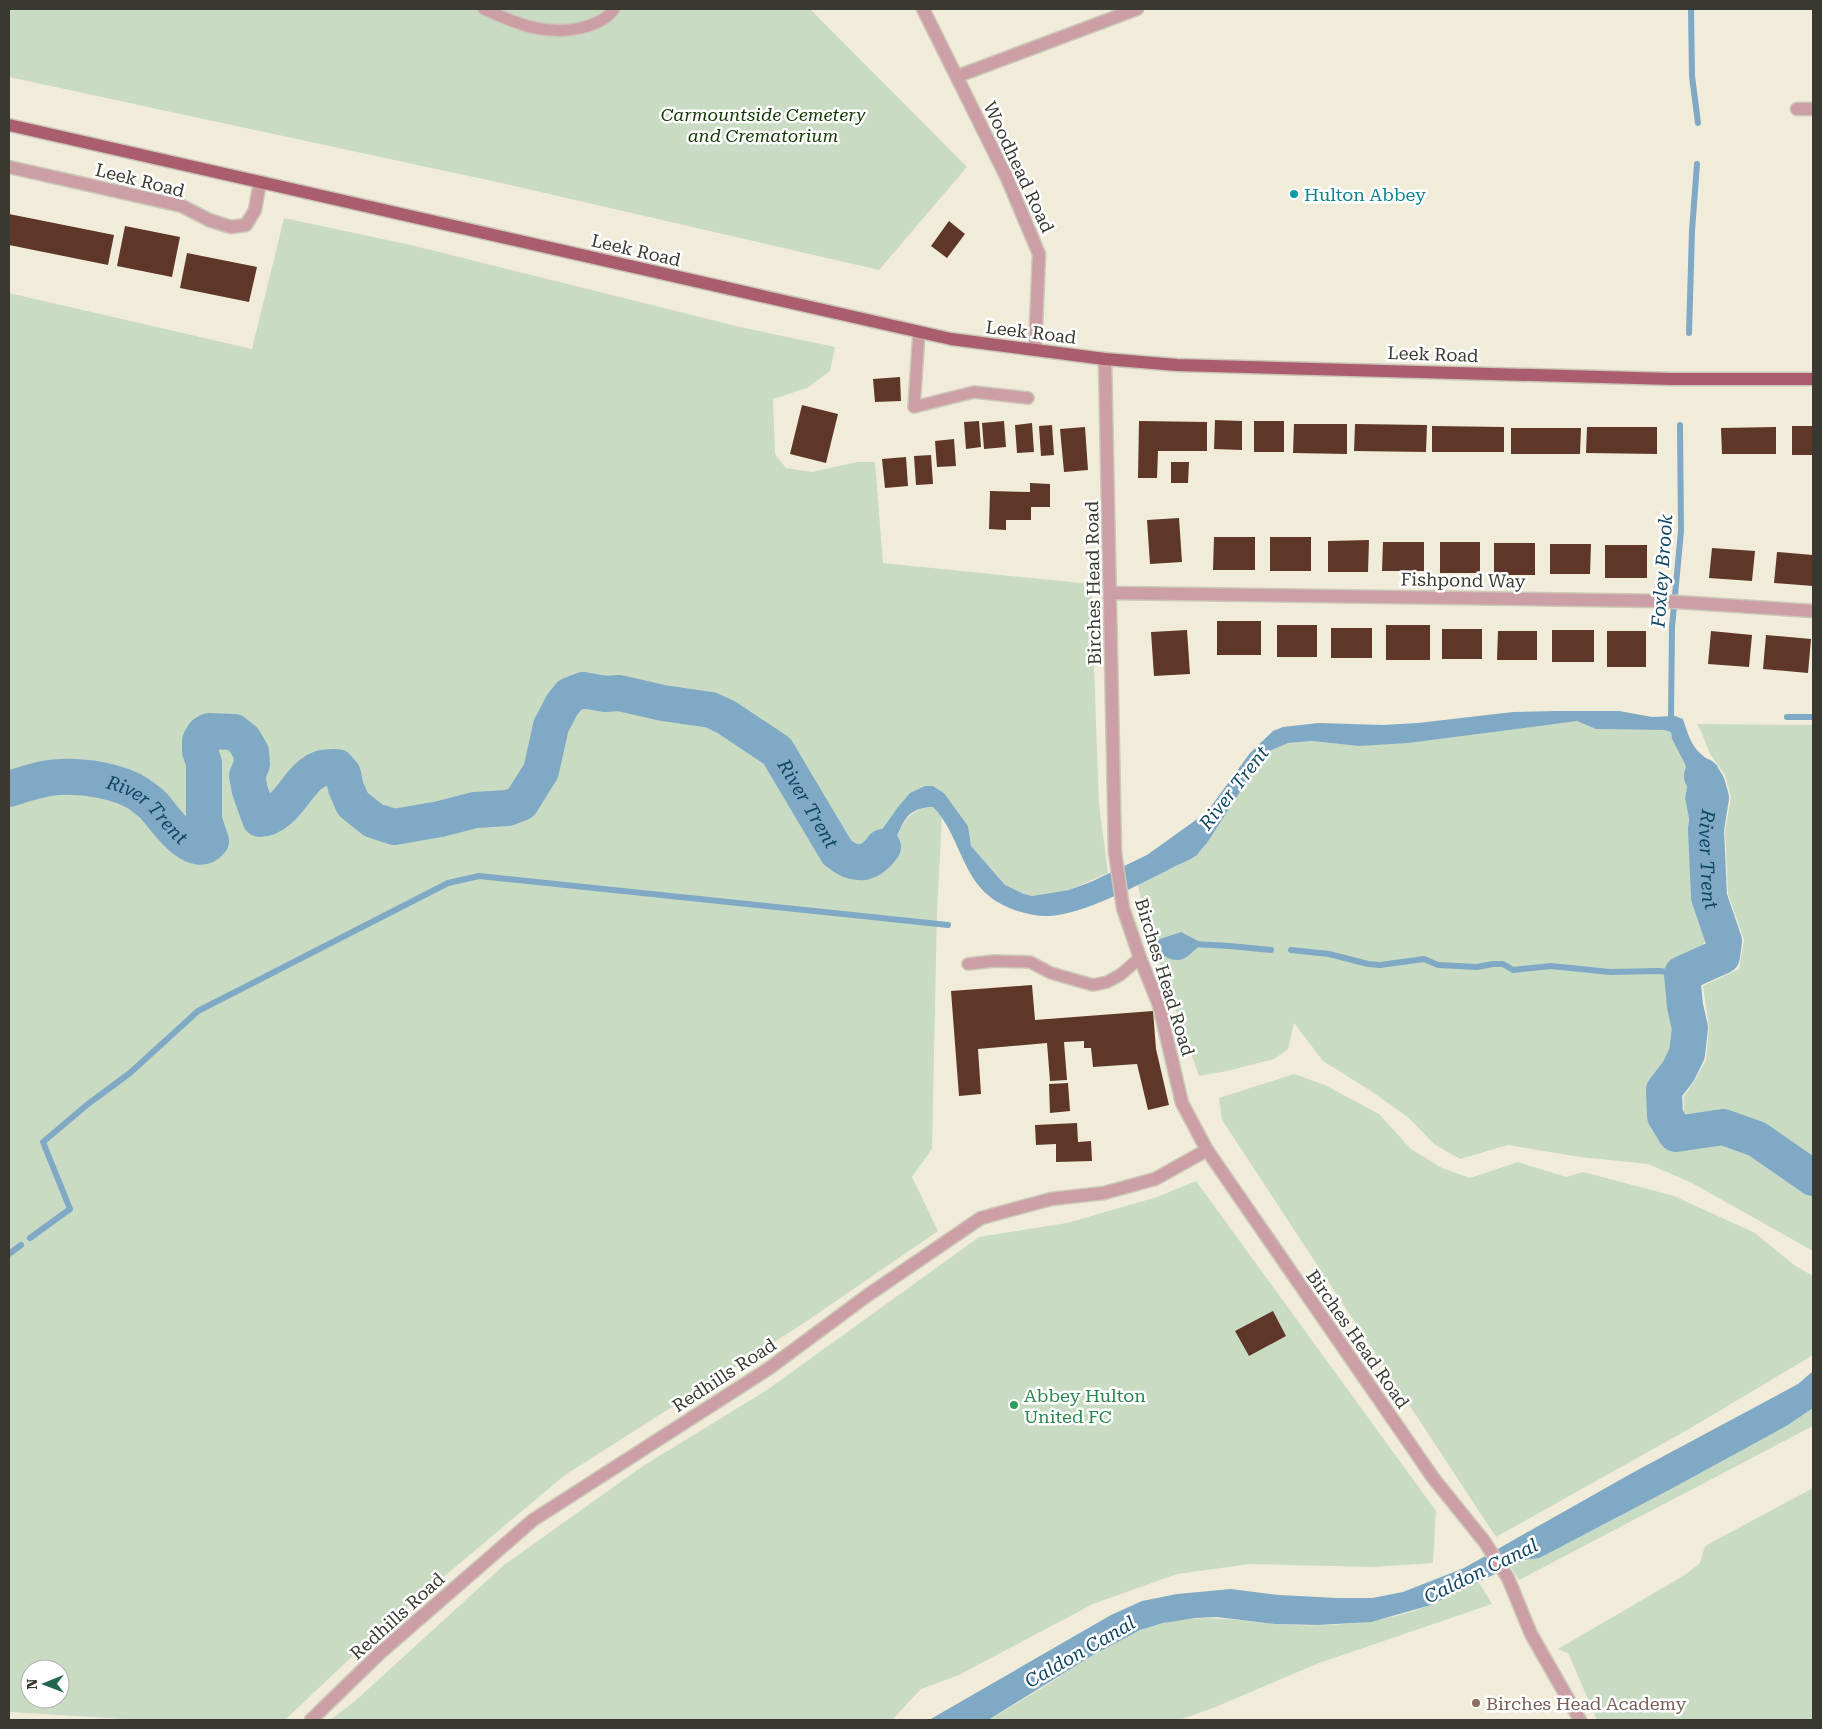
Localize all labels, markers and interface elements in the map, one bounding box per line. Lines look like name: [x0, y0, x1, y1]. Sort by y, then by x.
street label: Woodhead Road: [979, 98, 1059, 236]
park label: Carmountside Cemetery and Crematorium: [661, 104, 866, 146]
street label: Leek Road: [93, 159, 187, 201]
place label: Hulton Abbey: [1304, 184, 1426, 205]
marker: Hulton Abbey: [1288, 188, 1300, 200]
street label: Leek Road: [589, 230, 683, 271]
street label: Leek Road: [985, 316, 1078, 348]
street label: Leek Road: [1387, 342, 1479, 366]
street label: Birches Head Road: [1081, 500, 1105, 665]
water label: Foxley Brook: [1646, 513, 1677, 629]
street label: Fishpond Way: [1400, 568, 1526, 592]
water label: River Trent: [1194, 742, 1274, 835]
water label: River Trent: [772, 754, 844, 852]
water label: River Trent: [103, 770, 192, 849]
water label: River Trent: [1694, 807, 1724, 912]
street label: Birches Head Road: [1131, 895, 1199, 1059]
street label: Birches Head Road: [1302, 1266, 1414, 1413]
street label: Redhills Road: [668, 1333, 780, 1416]
place label: Abbey Hulton United FC: [1024, 1385, 1146, 1427]
marker: Abbey Hulton United FC: [1008, 1399, 1020, 1411]
water label: Caldon Canal: [1420, 1533, 1542, 1608]
street label: Redhills Road: [346, 1568, 449, 1664]
water label: Caldon Canal: [1021, 1611, 1140, 1693]
north arrow: [20, 1659, 70, 1709]
text: N: [24, 1678, 40, 1690]
place label: Birches Head Academy: [1486, 1693, 1687, 1714]
marker: Birches Head Academy: [1470, 1697, 1482, 1709]

